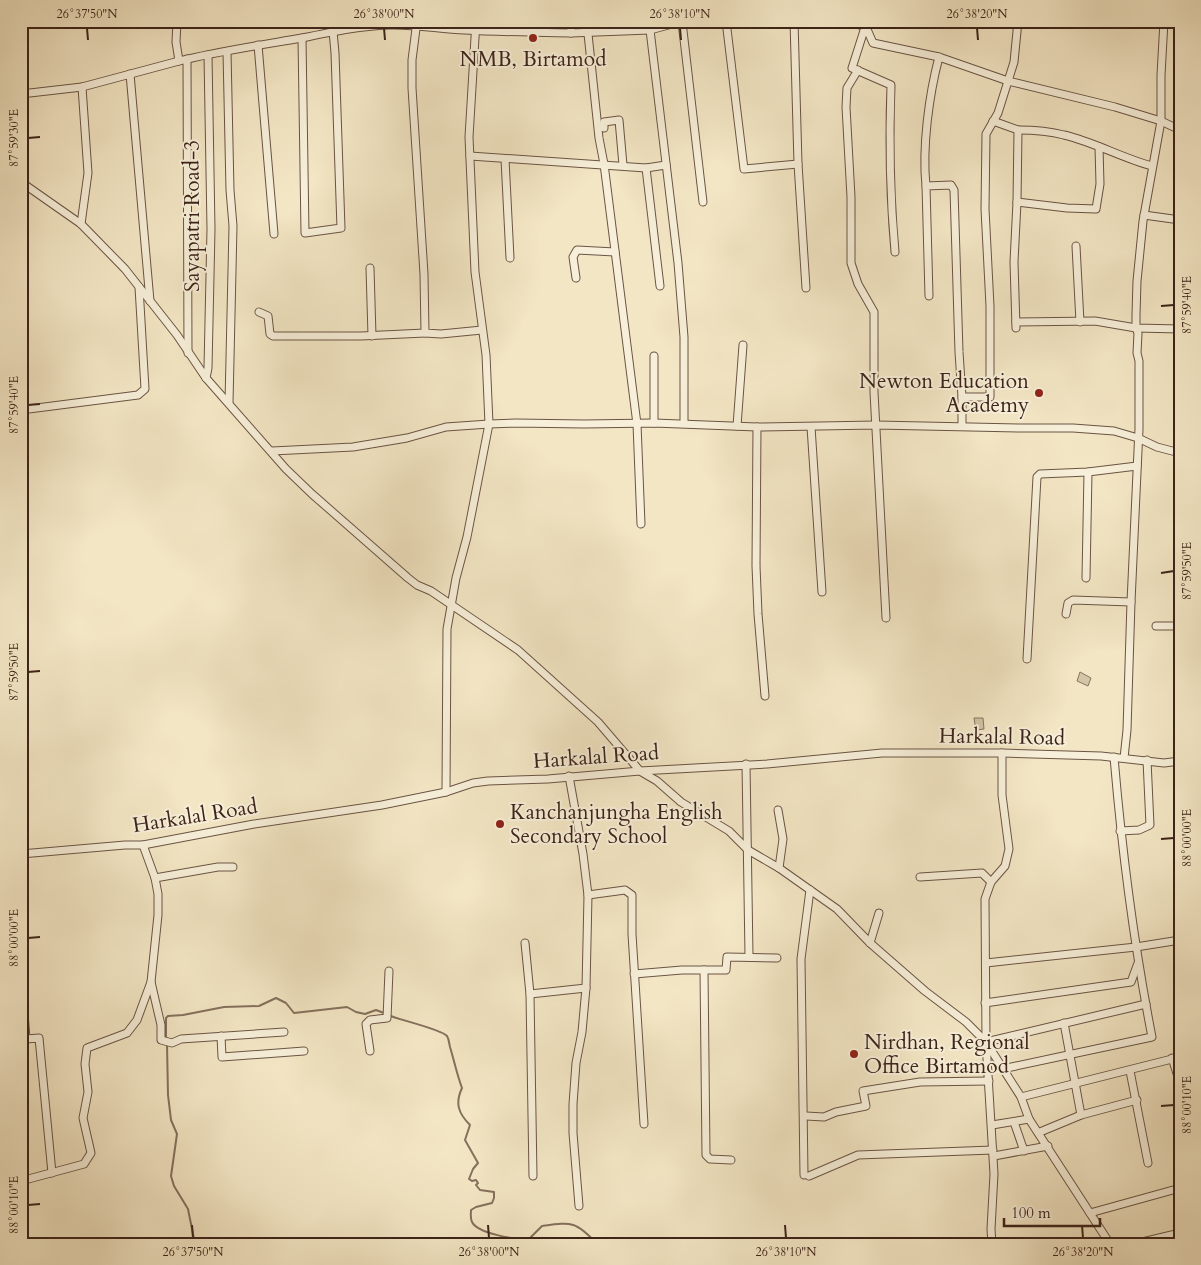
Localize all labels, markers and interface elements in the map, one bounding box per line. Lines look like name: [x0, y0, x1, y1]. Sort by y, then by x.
text: 26°37'50"N: [57, 6, 118, 22]
text: 26°38'00"N: [354, 6, 415, 22]
text: 26°38'10"N: [650, 6, 711, 22]
text: 26°38'20"N: [947, 6, 1008, 22]
marker: NMB, Birtamod: [527, 32, 539, 44]
place label: NMB, Birtamod: [460, 45, 606, 74]
text: 87°59'30"E: [6, 109, 22, 167]
street label: Sayapatri Road-3: [178, 140, 207, 292]
text: 87°59'40"E: [1179, 276, 1195, 334]
place label: Newton Education Academy: [859, 367, 1029, 420]
text: 87°59'40"E: [6, 376, 22, 434]
marker: Newton Education Academy: [1033, 387, 1045, 399]
text: 87°59'50"E: [1179, 542, 1195, 600]
text: 87°59'50"E: [6, 643, 22, 701]
street label: Harkalal Road: [939, 721, 1065, 753]
street label: Harkalal Road: [532, 738, 660, 776]
street label: Harkalal Road: [130, 792, 260, 840]
place label: Kanchanjungha English Secondary School: [510, 798, 723, 851]
text: 88°00'00"E: [1179, 809, 1195, 867]
marker: Kanchanjungha English Secondary School: [494, 818, 506, 830]
text: 88°00'00"E: [6, 909, 22, 967]
place label: Nirdhan, Regional Office Birtamod: [864, 1028, 1030, 1081]
marker: Nirdhan, Regional Office Birtamod: [848, 1048, 860, 1060]
text: 88°00'10"E: [1179, 1076, 1195, 1134]
text: 88°00'10"E: [6, 1176, 22, 1234]
scale bar: [1004, 1195, 1100, 1227]
text: 100 m: [1011, 1203, 1051, 1223]
text: 26°37'50"N: [163, 1244, 224, 1260]
text: 26°38'00"N: [459, 1244, 520, 1260]
text: 26°38'10"N: [756, 1244, 817, 1260]
text: 26°38'20"N: [1053, 1244, 1114, 1260]

